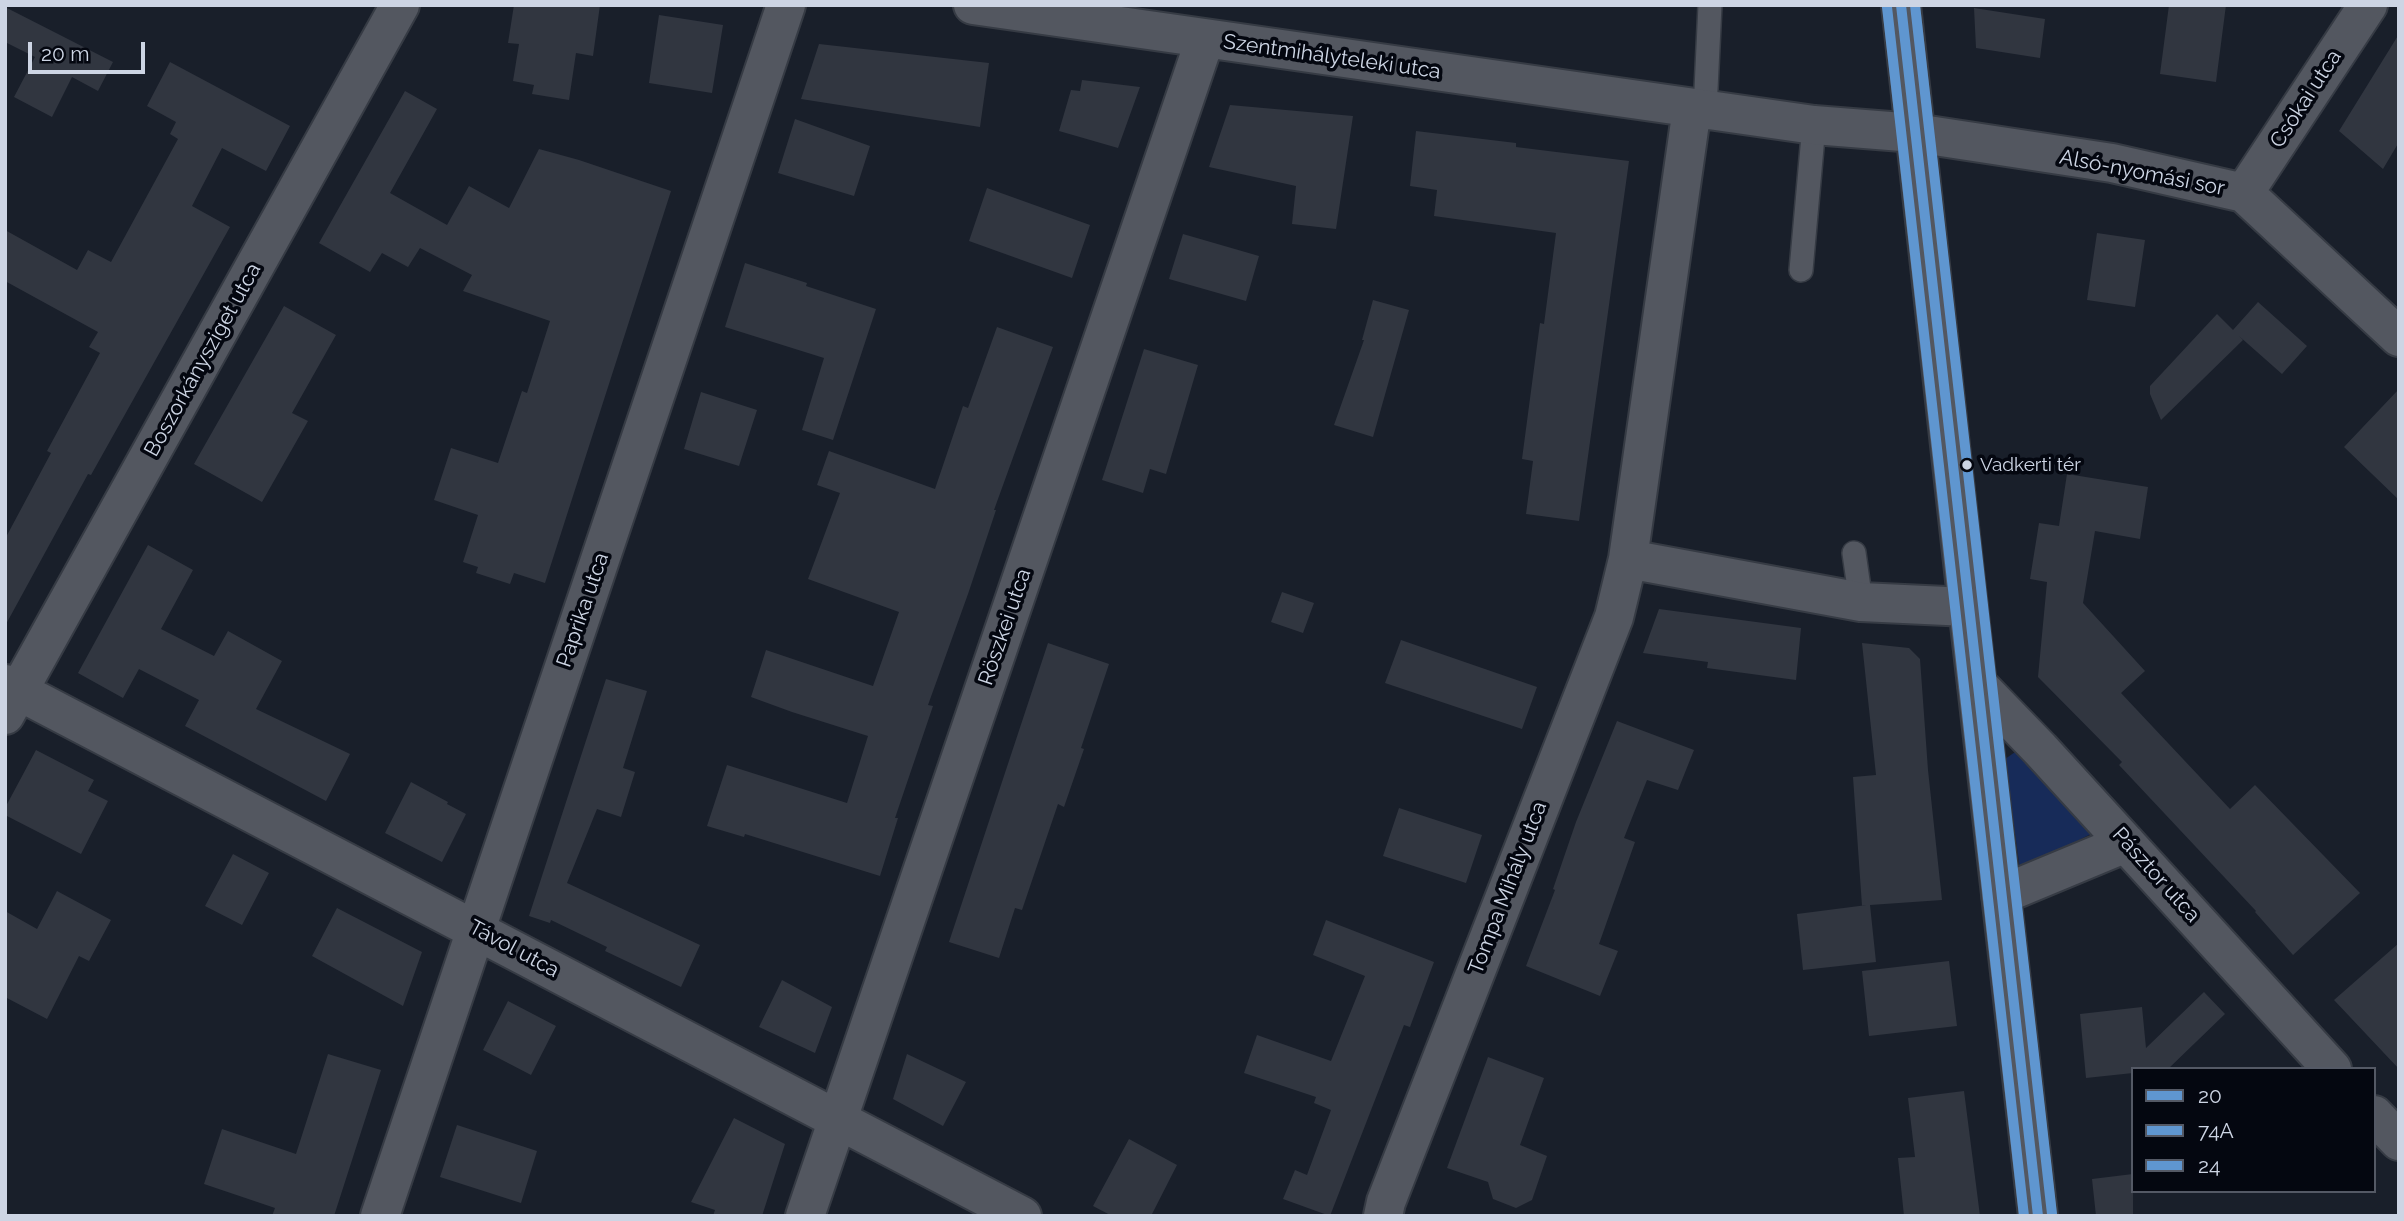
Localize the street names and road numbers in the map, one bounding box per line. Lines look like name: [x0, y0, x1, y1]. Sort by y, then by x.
street label: Szentmihályteleki utca: [1222, 29, 1442, 85]
street label: Csókai utca: [2265, 45, 2347, 153]
street label: Alsó-nyomási sor: [2057, 145, 2227, 201]
street label: Boszorkánysziget utca: [139, 259, 267, 461]
street label: Paprika utca: [552, 549, 614, 671]
street label: Röszkei utca: [973, 565, 1037, 689]
street label: Tompa Mihály utca: [1463, 798, 1553, 978]
street label: Pásztor utca: [2107, 822, 2205, 928]
street label: Távol utca: [465, 915, 563, 983]

